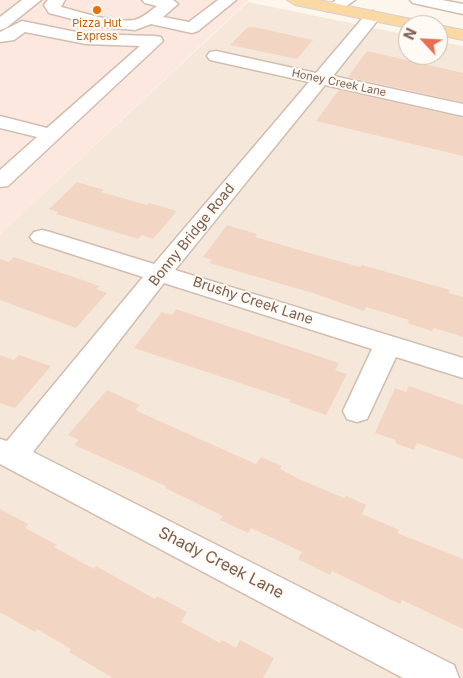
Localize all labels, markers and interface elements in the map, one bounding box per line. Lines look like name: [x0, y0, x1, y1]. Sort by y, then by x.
marker: Pizza Hut Express: [91, 4, 103, 16]
north arrow: [398, 15, 448, 65]
place label: Pizza Hut Express: [72, 17, 122, 43]
text: N: [400, 25, 420, 42]
street label: Honey Creek Lane: [291, 67, 387, 99]
street label: Bonny Bridge Road: [146, 180, 238, 290]
street label: Brushy Creek Lane: [191, 274, 315, 328]
street label: Shady Creek Lane: [155, 523, 287, 603]

